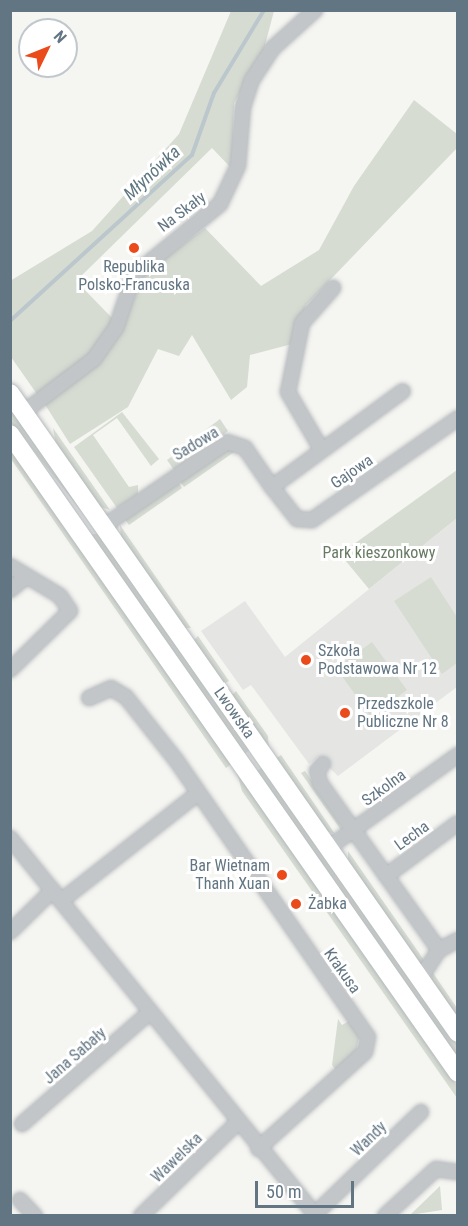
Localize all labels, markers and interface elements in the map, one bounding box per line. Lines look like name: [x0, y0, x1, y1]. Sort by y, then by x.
north arrow: [18, 18, 78, 78]
text: N: [50, 27, 70, 47]
water label: Młynówka: [119, 141, 185, 205]
street label: Na Skały: [154, 188, 210, 236]
marker: Republika Polsko-Francuska: [127, 241, 141, 255]
place label: Republika Polsko-Francuska: [78, 257, 190, 295]
street label: Sadowa: [170, 423, 222, 465]
street label: Gajowa: [327, 451, 377, 493]
park label: Park kieszonkowy: [323, 543, 435, 563]
place label: Szkoła Podstawowa Nr 12: [318, 641, 437, 679]
marker: Szkoła Podstawowa Nr 12: [299, 653, 313, 667]
street label: Lwowska: [210, 684, 258, 742]
place label: Przedszkole Publiczne Nr 8: [357, 694, 449, 732]
marker: Przedszkole Publiczne Nr 8: [338, 706, 352, 720]
street label: Szkolna: [358, 766, 410, 810]
street label: Lecha: [391, 817, 433, 855]
place label: Bar Wietnam Thanh Xuan: [190, 856, 270, 894]
marker: Bar Wietnam Thanh Xuan: [275, 868, 289, 882]
place label: Żabka: [308, 894, 347, 914]
marker: Żabka: [289, 897, 303, 911]
street label: Krakusa: [320, 945, 364, 997]
street label: Jana Sabały: [40, 1024, 110, 1088]
street label: Wandy: [347, 1118, 391, 1160]
street label: Wawelska: [148, 1129, 206, 1187]
scale bar: [258, 1169, 357, 1207]
text: 50 m: [266, 1181, 301, 1202]

